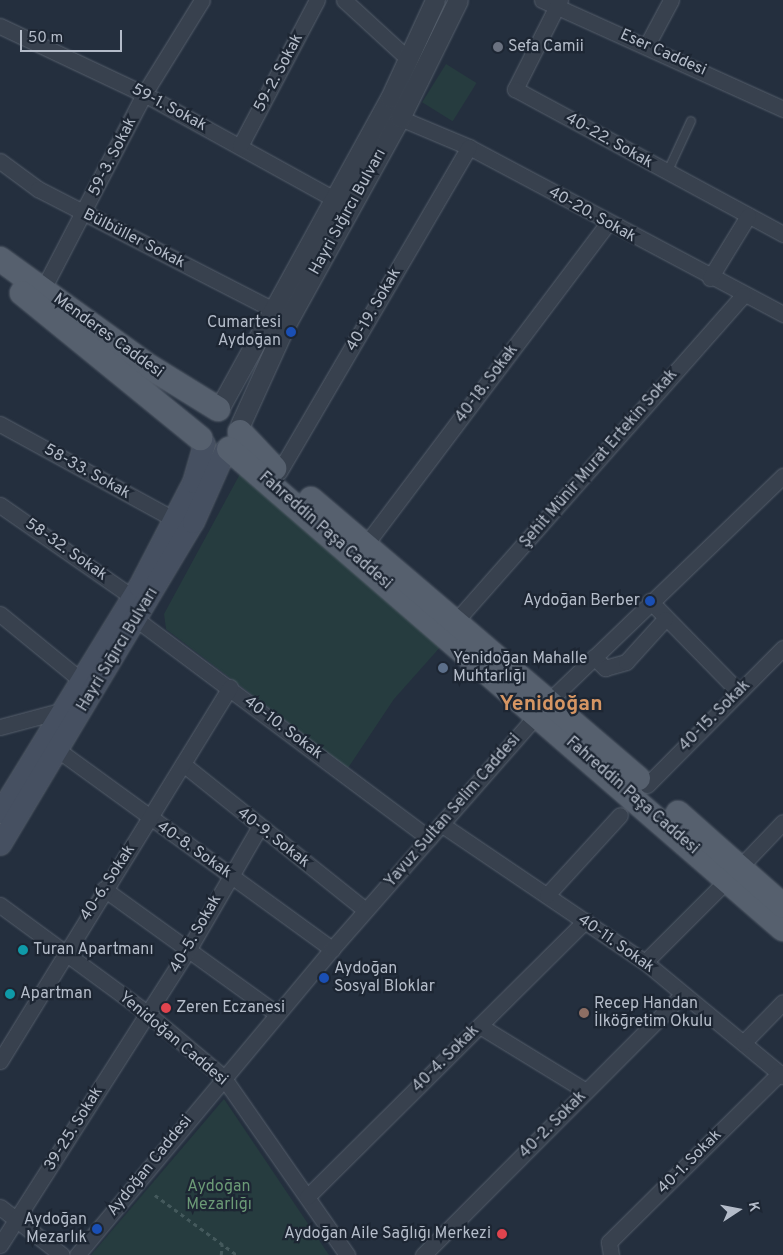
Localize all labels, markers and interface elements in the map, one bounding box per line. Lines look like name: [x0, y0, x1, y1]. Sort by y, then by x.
scale bar: [22, 20, 125, 52]
street label: Eser Caddesi: [617, 25, 709, 81]
text: 50 m: [28, 29, 63, 48]
street label: 59-2. Sokak: [250, 30, 308, 116]
place label: Sefa Camii: [508, 37, 584, 57]
marker: Sefa Camii: [492, 41, 504, 53]
street label: 59-1. Sokak: [128, 80, 210, 136]
street label: 40-22. Sokak: [562, 109, 656, 173]
street label: 59-3. Sokak: [85, 114, 141, 200]
street label: Hayri Sığırcı Bulvarı: [305, 146, 391, 278]
street label: 40-20. Sokak: [545, 183, 639, 247]
street label: Bülbüller Sokak: [80, 205, 188, 273]
street label: 40-19. Sokak: [343, 265, 405, 355]
street label: Menderes Caddesi: [49, 290, 167, 382]
place label: Cumartesi Aydoğan: [207, 313, 281, 351]
marker: Cumartesi Aydoğan: [285, 326, 297, 338]
street label: 40-18. Sokak: [451, 341, 523, 427]
street label: Şehit Münir Murat Ertekin Sokak: [516, 366, 682, 552]
street label: 58-33. Sokak: [40, 440, 134, 504]
street label: Fahreddin Paşa Caddesi: [255, 468, 395, 594]
street label: 58-32. Sokak: [21, 515, 111, 585]
street label: Hayri Sığırcı Bulvarı: [74, 585, 162, 715]
place label: Aydoğan Berber: [523, 591, 640, 611]
marker: Aydoğan Berber: [644, 595, 656, 607]
place label: Yenidoğan Mahalle Muhtarlığı: [453, 649, 587, 687]
marker: Yenidoğan Mahalle Muhtarlığı: [437, 662, 449, 674]
street label: 40-15. Sokak: [675, 676, 755, 756]
street label: 40-10. Sokak: [240, 692, 326, 764]
district label: Yenidoğan: [499, 692, 603, 718]
street label: Yavuz Sultan Selim Caddesi: [381, 730, 525, 892]
street label: Fahreddin Paşa Caddesi: [562, 733, 702, 859]
street label: 40-9. Sokak: [233, 804, 313, 872]
street label: 40-8. Sokak: [153, 817, 235, 883]
street label: 40-6. Sokak: [76, 841, 140, 925]
street label: 40-5. Sokak: [166, 891, 226, 977]
street label: 40-11. Sokak: [574, 911, 658, 977]
place label: Turan Apartmanı: [33, 940, 154, 960]
marker: Turan Apartmanı: [17, 944, 29, 956]
place label: Aydoğan Sosyal Bloklar: [334, 959, 435, 997]
marker: Aydoğan Sosyal Bloklar: [318, 972, 330, 984]
place label: Apartman: [20, 984, 92, 1004]
marker: Apartman: [4, 988, 16, 1000]
street label: Yenidoğan Caddesi: [115, 988, 231, 1090]
place label: Recep Handan İlköğretim Okulu: [594, 994, 712, 1032]
place label: Zeren Eczanesi: [176, 998, 285, 1018]
marker: Zeren Eczanesi: [160, 1002, 172, 1014]
marker: Recep Handan İlköğretim Okulu: [578, 1007, 590, 1019]
street label: 40-4. Sokak: [408, 1021, 484, 1097]
street label: 39-25. Sokak: [41, 1083, 107, 1175]
street label: 40-2. Sokak: [515, 1087, 591, 1163]
street label: Aydoğan Caddesi: [104, 1112, 196, 1220]
street label: 40-1. Sokak: [654, 1126, 726, 1198]
park label: Aydoğan Mezarlığı: [186, 1177, 252, 1215]
north arrow: [713, 1185, 763, 1235]
text: K: [744, 1201, 763, 1214]
place label: Aydoğan Mezarlık: [24, 1210, 87, 1248]
marker: Aydoğan Mezarlık: [91, 1223, 103, 1235]
place label: Aydoğan Aile Sağlığı Merkezi: [283, 1224, 491, 1244]
marker: Aydoğan Aile Sağlığı Merkezi: [495, 1227, 509, 1241]

